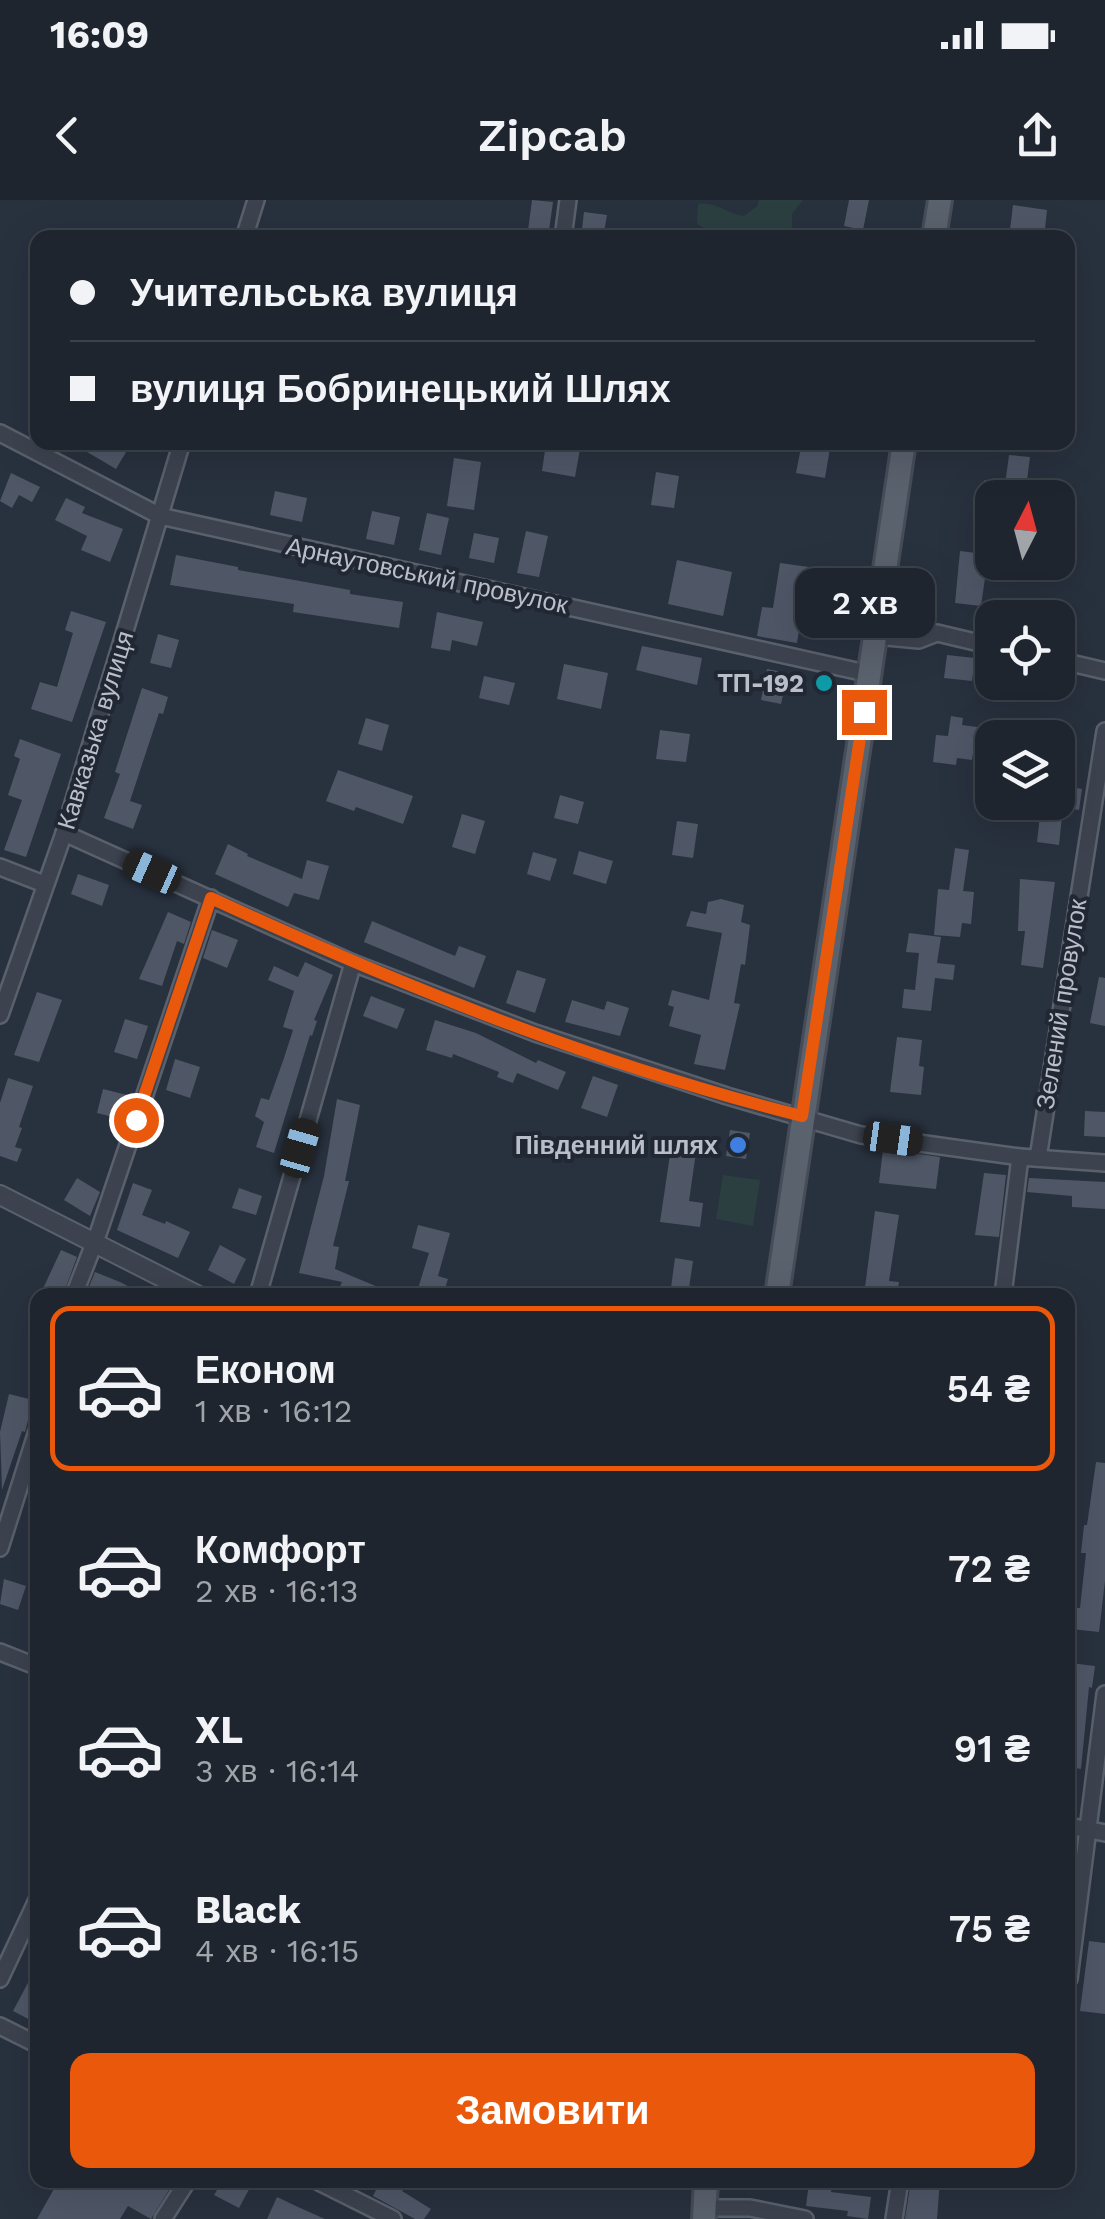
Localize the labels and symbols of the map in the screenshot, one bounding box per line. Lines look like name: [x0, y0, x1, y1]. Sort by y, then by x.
north arrow: [975, 480, 1075, 580]
street label: Арнаутовський провулок: [283, 531, 571, 620]
callout: 2 хв: [794, 567, 934, 637]
street label: Кавказька вулиця: [51, 627, 140, 833]
place label: ТП-192: [717, 669, 804, 698]
marker: ТП-192: [813, 672, 835, 694]
route end: [842, 690, 887, 735]
car: [118, 846, 186, 898]
street label: Зелений провулок: [1031, 896, 1093, 1111]
route start: [114, 1098, 159, 1143]
car: [277, 1115, 323, 1181]
car: [861, 1120, 925, 1158]
place label: Південний шлях: [515, 1131, 718, 1160]
marker: Південний шлях: [727, 1134, 749, 1156]

